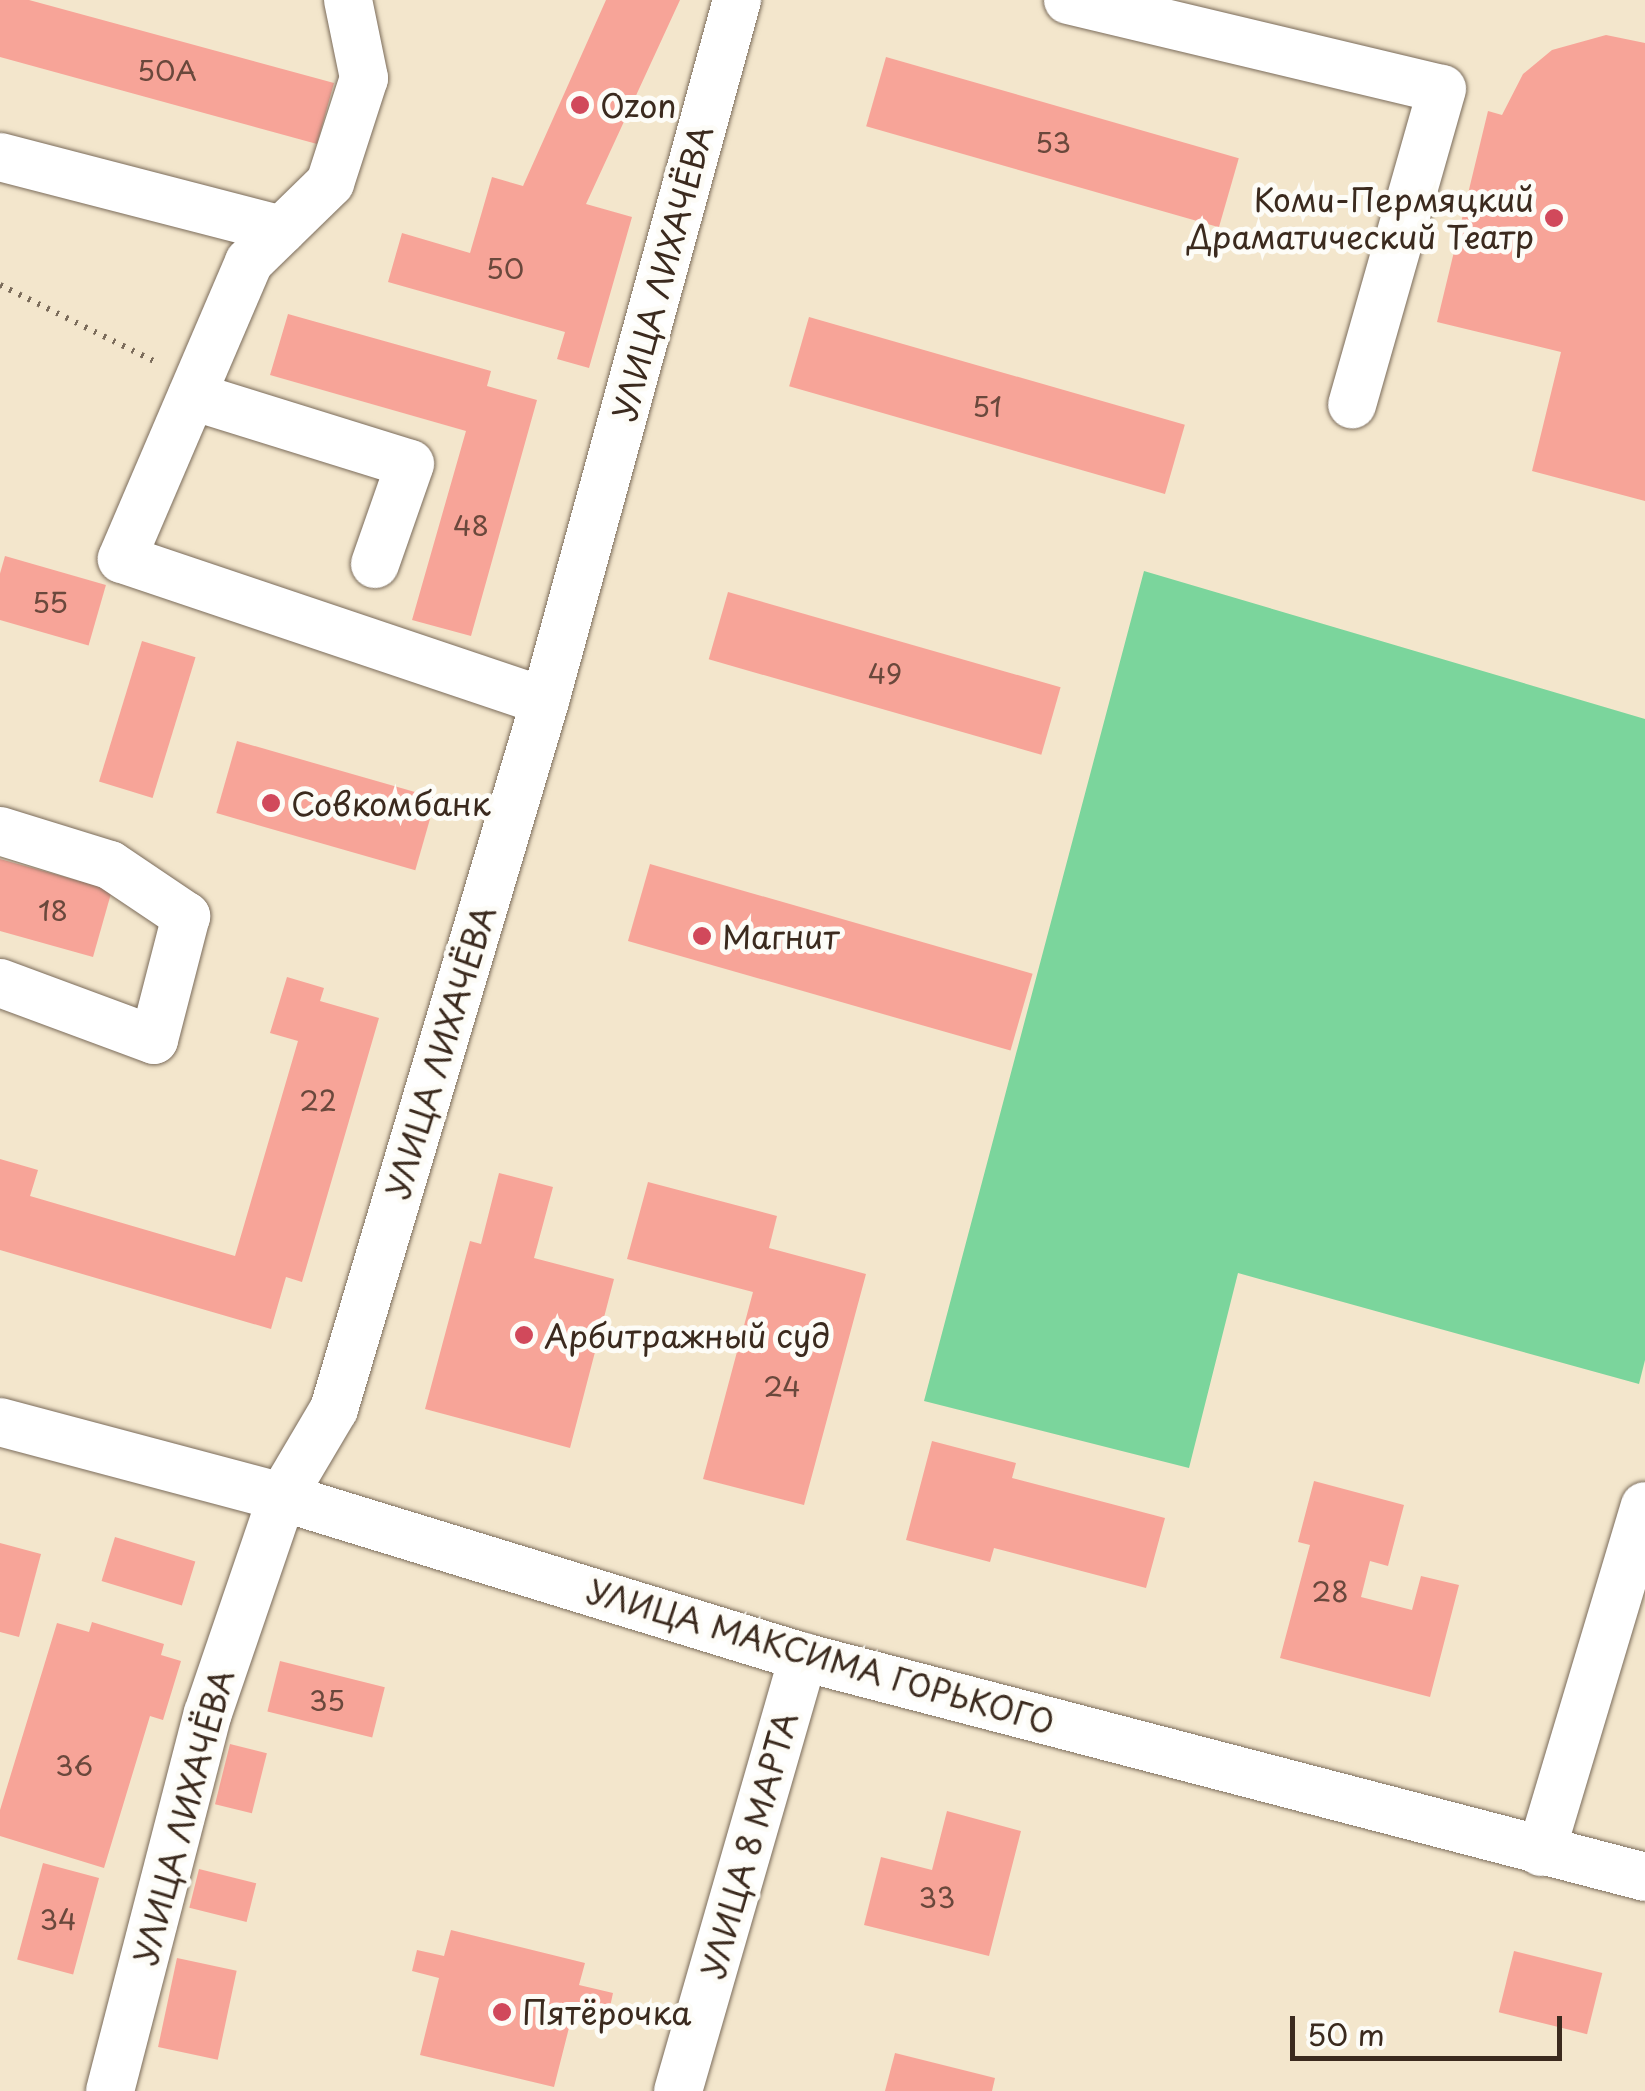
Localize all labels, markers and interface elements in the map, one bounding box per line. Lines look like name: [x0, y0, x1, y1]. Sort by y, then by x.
house number: 50А: [137, 53, 197, 87]
place label: Ozon: [600, 86, 677, 124]
marker: Ozon: [569, 94, 591, 116]
street label: УЛИЦА ЛИХАЧЁВА: [604, 120, 720, 426]
house number: 53: [1035, 125, 1071, 159]
place label: Коми-Пермяцкий Драматический Театр: [1187, 181, 1534, 256]
marker: Коми-Пермяцкий Драматический Театр: [1543, 207, 1565, 229]
house number: 50: [486, 251, 524, 285]
house number: 51: [972, 389, 1002, 423]
house number: 48: [453, 508, 489, 542]
house number: 55: [32, 585, 68, 619]
house number: 49: [868, 656, 902, 690]
place label: Совкомбанк: [291, 784, 491, 822]
marker: Совкомбанк: [260, 792, 282, 814]
house number: 18: [38, 893, 68, 927]
street label: УЛИЦА ЛИХАЧЁВА: [377, 900, 503, 1204]
place label: Магнит: [722, 917, 839, 955]
marker: Магнит: [691, 925, 713, 947]
house number: 22: [299, 1083, 337, 1117]
place label: Арбитражный суд: [544, 1316, 830, 1354]
marker: Арбитражный суд: [513, 1324, 535, 1346]
house number: 24: [763, 1369, 801, 1403]
street label: УЛИЦА МАКСИМА ГОРЬКОГО: [582, 1571, 1060, 1741]
house number: 28: [1311, 1574, 1349, 1608]
street label: УЛИЦА ЛИХАЧЁВА: [125, 1664, 241, 1970]
house number: 35: [309, 1683, 345, 1717]
street label: УЛИЦА 8 МАРТА: [692, 1706, 806, 1984]
house number: 36: [55, 1748, 93, 1782]
house number: 33: [919, 1880, 955, 1914]
house number: 34: [39, 1902, 77, 1936]
place label: Пятёрочка: [522, 1993, 691, 2031]
scale bar: [1295, 1996, 1568, 2058]
marker: Пятёрочка: [491, 2001, 513, 2023]
text: 50 m: [1307, 2011, 1385, 2056]

